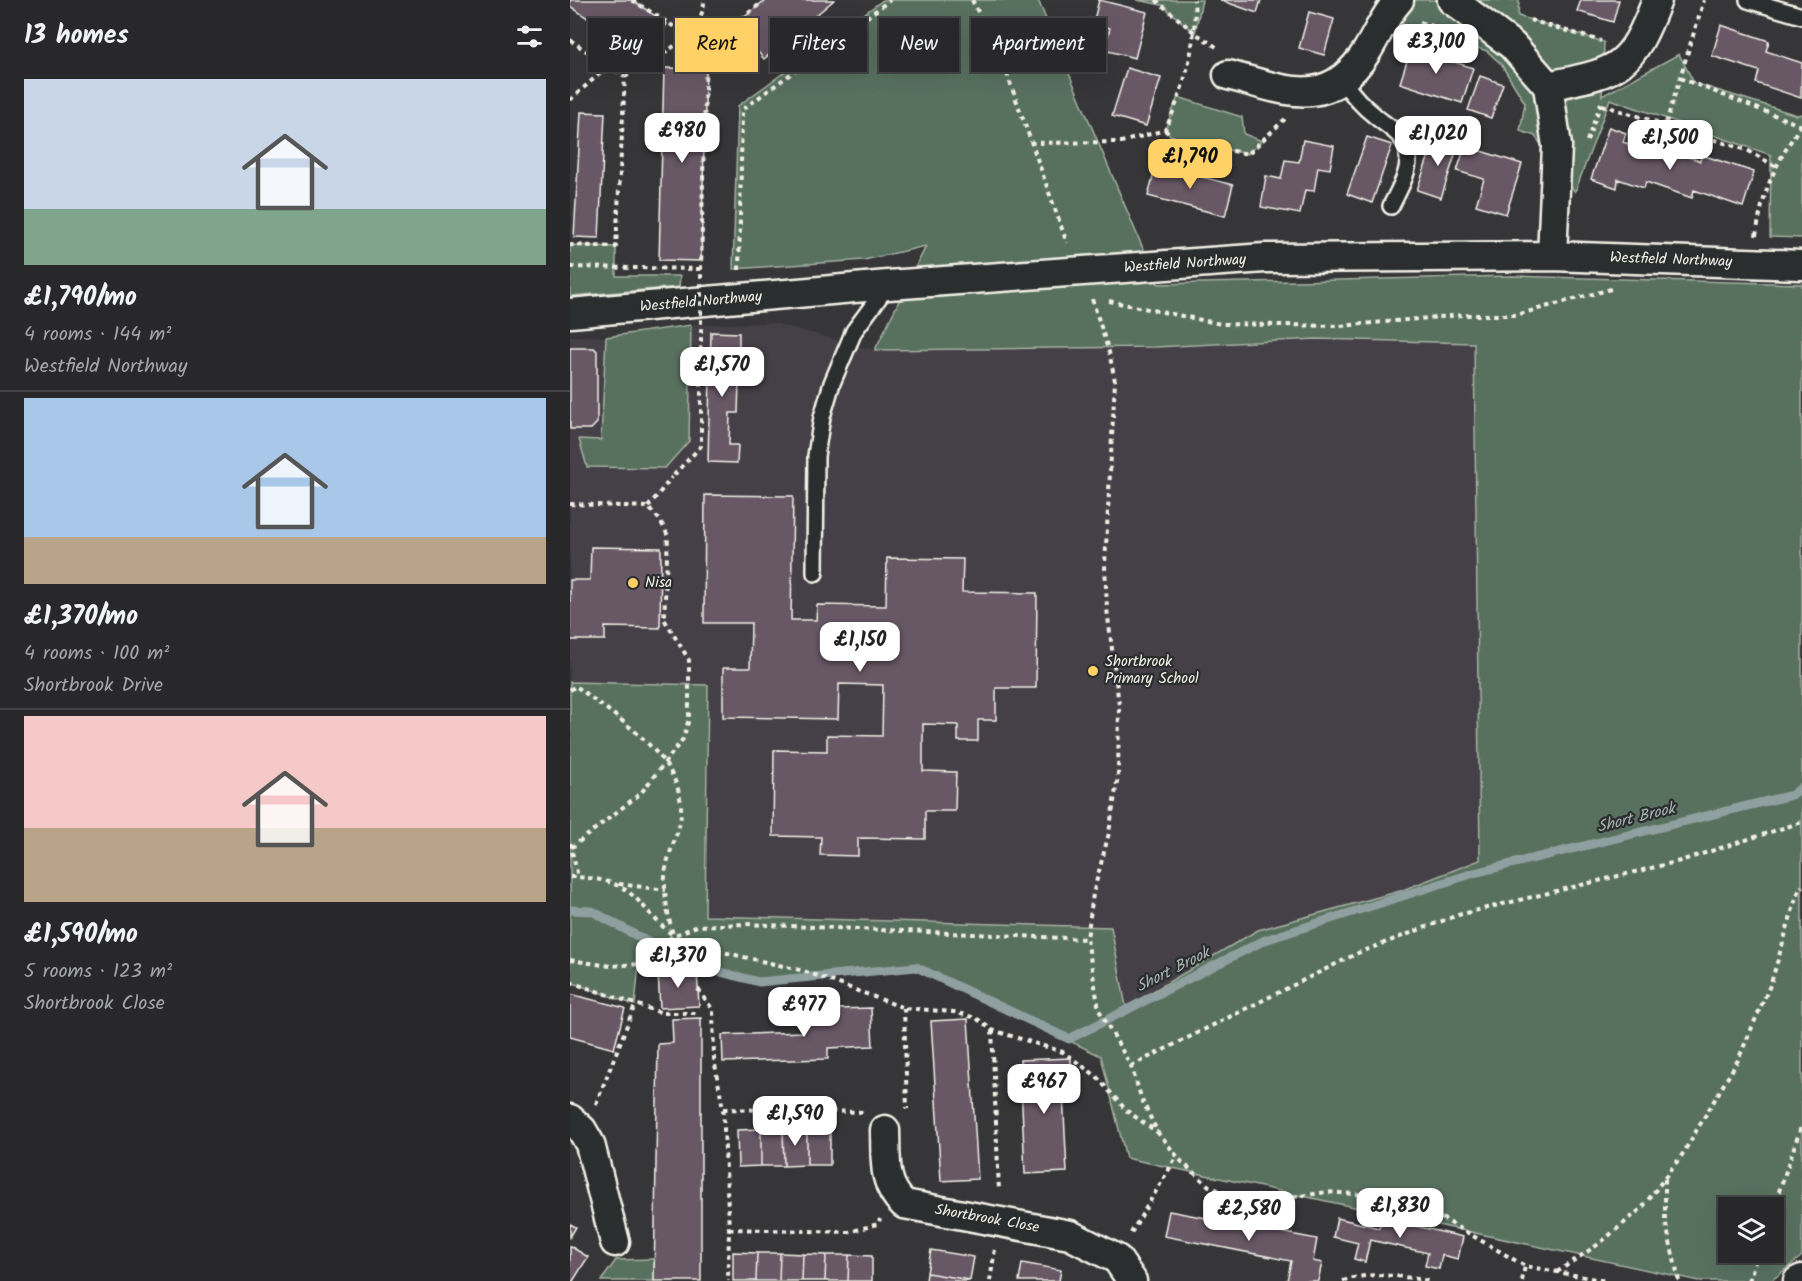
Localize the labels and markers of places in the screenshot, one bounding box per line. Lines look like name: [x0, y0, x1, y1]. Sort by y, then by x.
pin: £3,100: [1387, 24, 1485, 75]
pin: £980: [646, 113, 718, 164]
pin: £1,020: [1389, 116, 1487, 167]
pin: £1,500: [1621, 120, 1719, 171]
pin: £1,790: [1141, 139, 1239, 190]
pin: £1,570: [673, 347, 771, 398]
place label: Nisa: [645, 571, 672, 595]
marker: Nisa: [626, 576, 640, 590]
pin: £1,150: [811, 622, 909, 673]
place label: Shortbrook Primary School: [1105, 650, 1199, 691]
marker: Shortbrook Primary School: [1086, 664, 1100, 678]
pin: £1,370: [629, 938, 727, 989]
pin: £977: [768, 987, 840, 1038]
pin: £967: [1008, 1064, 1080, 1115]
pin: £1,590: [746, 1096, 844, 1147]
pin: £1,830: [1351, 1188, 1449, 1239]
pin: £2,580: [1200, 1191, 1298, 1242]

